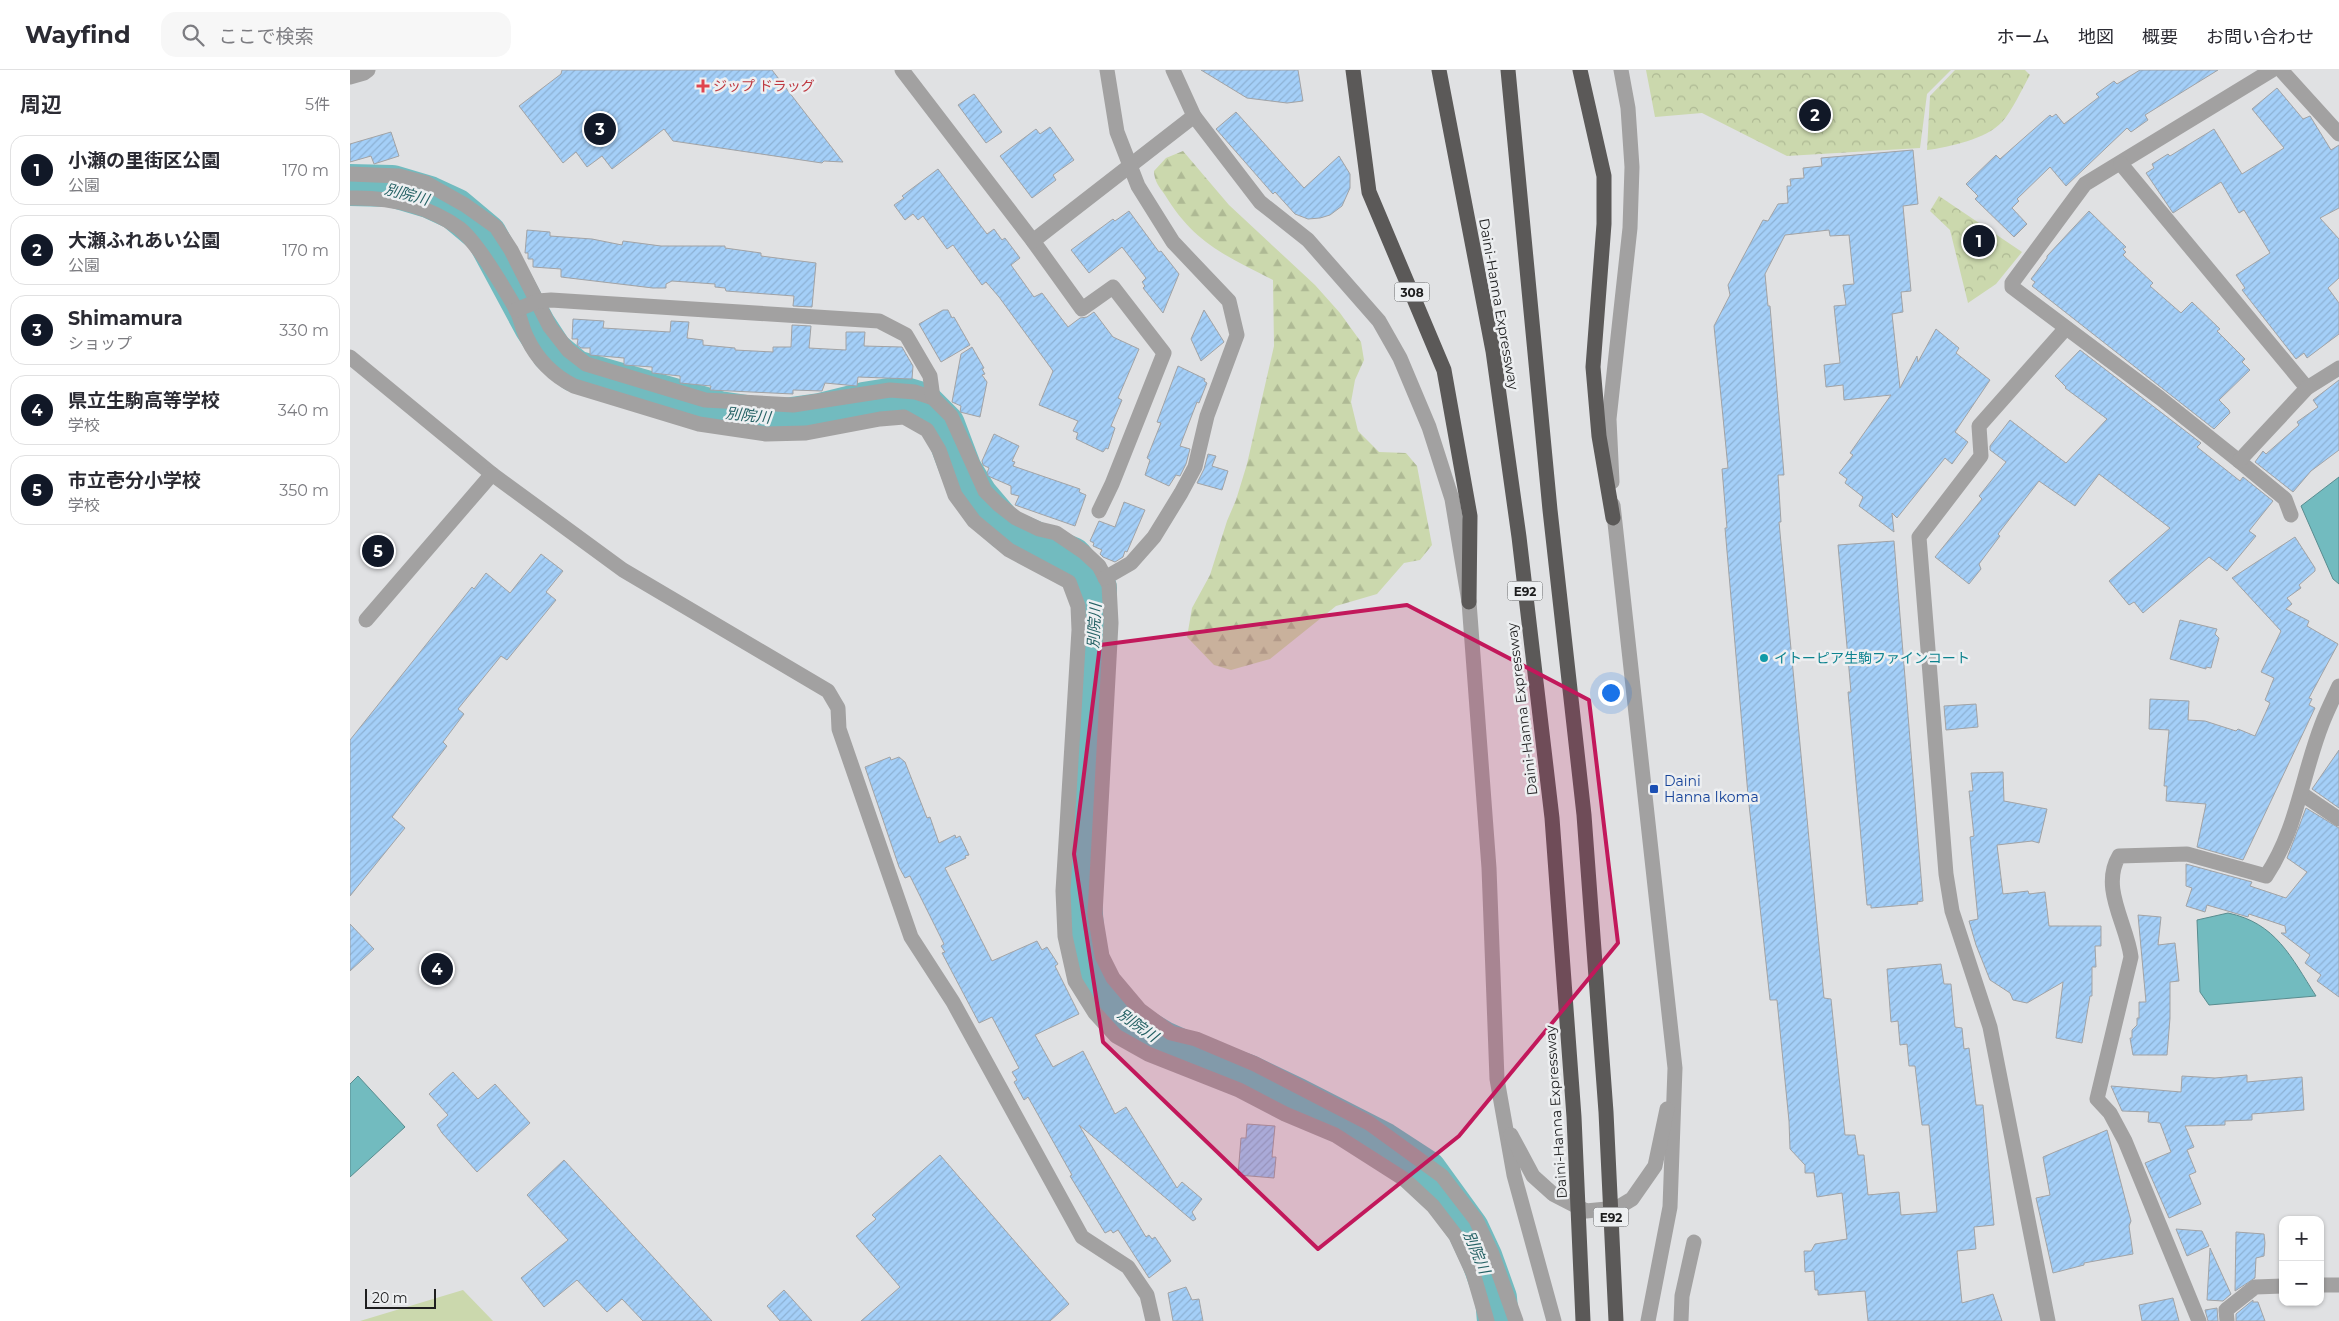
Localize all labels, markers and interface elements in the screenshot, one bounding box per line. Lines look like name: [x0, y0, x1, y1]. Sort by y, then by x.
search box: [161, 12, 511, 57]
text: Wayfind: [25, 20, 131, 49]
icon: search: [179, 21, 207, 49]
text: ここで検索: [219, 25, 314, 48]
text: ホーム: [1997, 26, 2050, 48]
text: 地図: [2078, 26, 2114, 48]
text: 概要: [2142, 26, 2178, 48]
text: お問い合わせ: [2206, 26, 2314, 48]
place label: ジップ ドラッグ: [713, 77, 815, 95]
marker: ジップ ドラッグ: [697, 80, 709, 92]
text: 周辺: [20, 92, 62, 117]
text: 5件: [305, 95, 330, 114]
pin: 2: [1799, 96, 1831, 134]
pin: 3: [584, 110, 616, 148]
text: 小瀬の里街区公園: [68, 149, 220, 172]
text: 1: [34, 161, 40, 180]
text: 170 m: [282, 161, 329, 180]
text: 公園: [68, 176, 100, 195]
water label: 別院川: [383, 179, 433, 210]
street label: Daini-Hanna Expressway: [1475, 217, 1523, 392]
pin: 1: [1963, 222, 1995, 260]
text: 大瀬ふれあい公園: [68, 229, 220, 252]
text: 2: [32, 241, 42, 260]
text: 170 m: [282, 241, 329, 260]
text: 公園: [68, 256, 100, 275]
road number: 308: [1394, 282, 1430, 302]
text: Shimamura: [68, 307, 183, 330]
text: 3: [32, 321, 42, 340]
text: 330 m: [279, 321, 329, 340]
text: ショップ: [68, 334, 132, 353]
text: 県立生駒高等学校: [68, 389, 220, 412]
text: 4: [31, 401, 43, 420]
text: 340 m: [278, 401, 329, 420]
water label: 別院川: [725, 403, 773, 427]
text: 学校: [68, 416, 100, 435]
text: 市立壱分小学校: [68, 469, 201, 492]
text: 5: [32, 481, 42, 500]
text: 350 m: [279, 481, 329, 500]
text: 学校: [68, 496, 100, 515]
pin: 5: [362, 532, 394, 570]
road number: E92: [1508, 582, 1542, 600]
water label: 別院川: [1083, 601, 1105, 649]
street label: Daini-Hanna Expressway: [1502, 621, 1542, 796]
place label: イトーピア生駒ファインコート: [1774, 649, 1970, 667]
marker: イトーピア生駒ファインコート: [1758, 652, 1770, 664]
your location: [1598, 680, 1624, 706]
place label: Daini Hanna Ikoma: [1664, 772, 1759, 806]
marker: Daini Hanna Ikoma: [1648, 783, 1660, 795]
pin: 4: [421, 950, 453, 988]
water label: 別院川: [1114, 1004, 1164, 1047]
street label: Daini-Hanna Expressway: [1541, 1024, 1571, 1199]
road number: E92: [1594, 1208, 1628, 1226]
map controls: [2279, 1216, 2324, 1306]
button: +: [2279, 1216, 2324, 1261]
water label: 別院川: [1459, 1228, 1495, 1278]
button: −: [2279, 1261, 2324, 1306]
scale bar: [365, 1286, 436, 1309]
text: 20 m: [372, 1289, 408, 1307]

